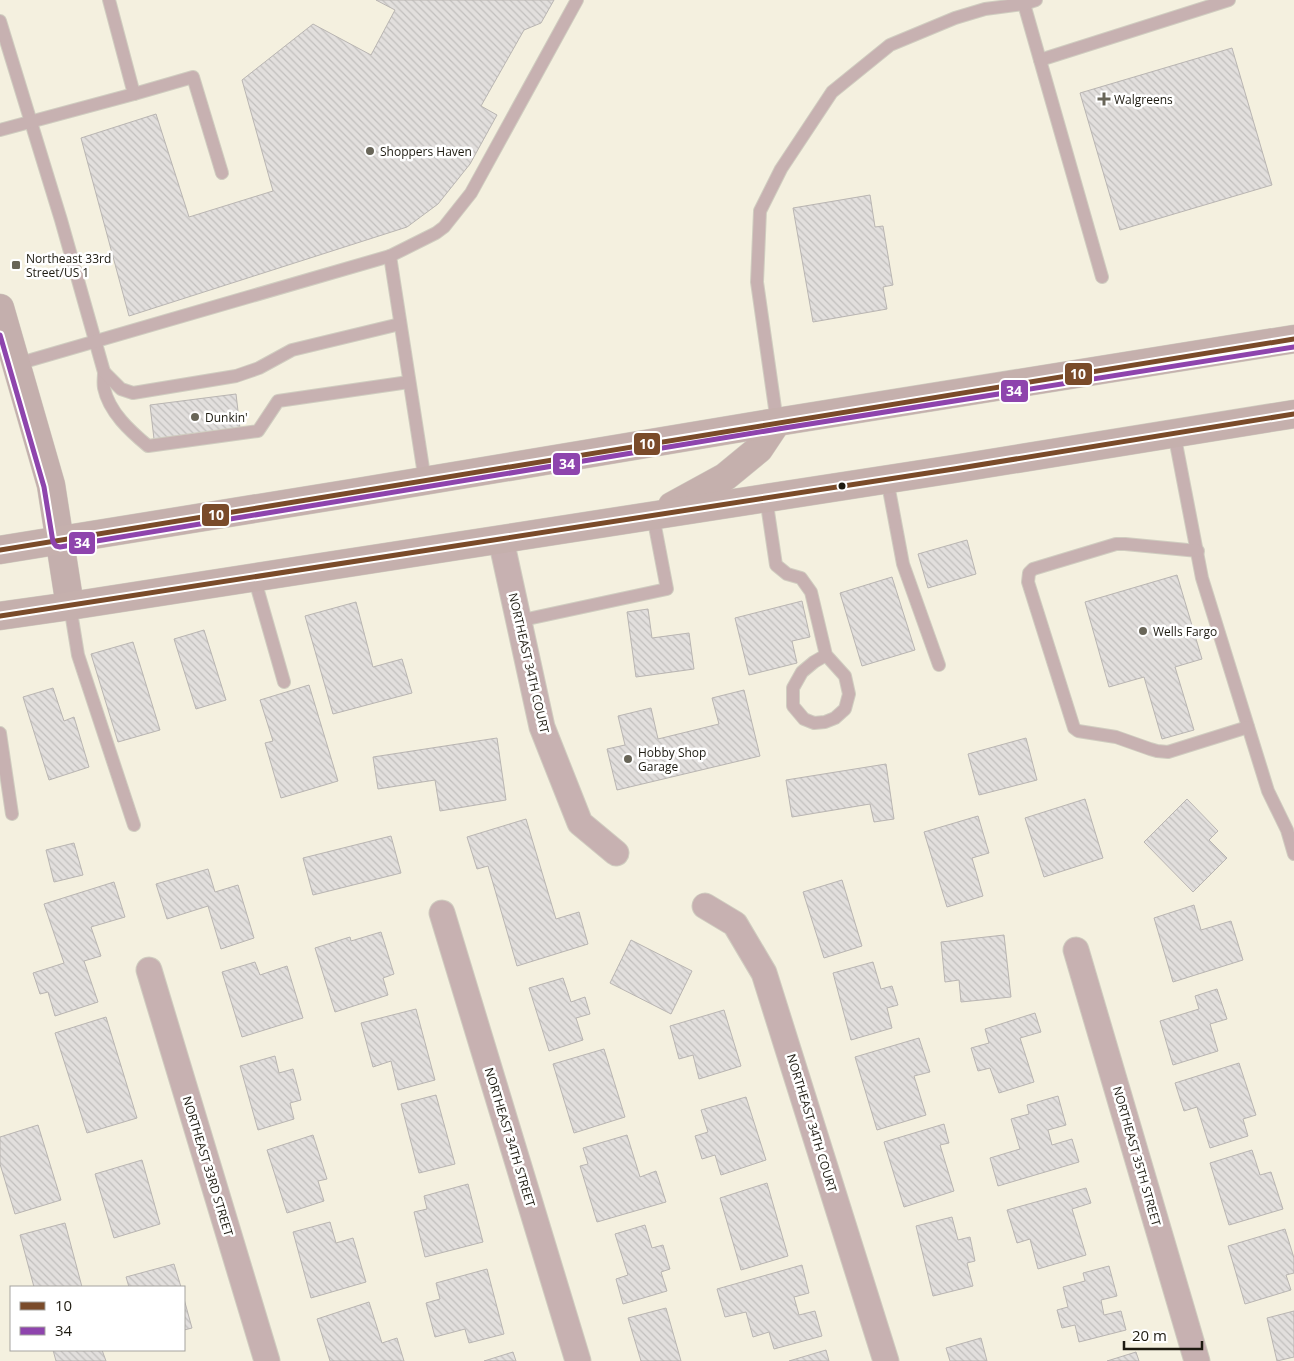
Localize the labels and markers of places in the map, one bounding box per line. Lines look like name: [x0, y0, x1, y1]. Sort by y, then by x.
place label: Walgreens: [1114, 91, 1173, 108]
marker: Walgreens: [1098, 93, 1110, 105]
place label: Shoppers Haven: [380, 143, 472, 160]
marker: Shoppers Haven: [364, 145, 376, 157]
place label: Northeast 33rd Street/US 1: [26, 250, 111, 281]
marker: Northeast 33rd Street/US 1: [10, 259, 22, 271]
place label: Dunkin': [205, 409, 248, 426]
marker: Dunkin': [189, 411, 201, 423]
unlabelled marker: [837, 481, 847, 491]
place label: Wells Fargo: [1153, 623, 1217, 640]
marker: Wells Fargo: [1137, 625, 1149, 637]
place label: Hobby Shop Garage: [638, 744, 706, 775]
marker: Hobby Shop Garage: [622, 753, 634, 765]

